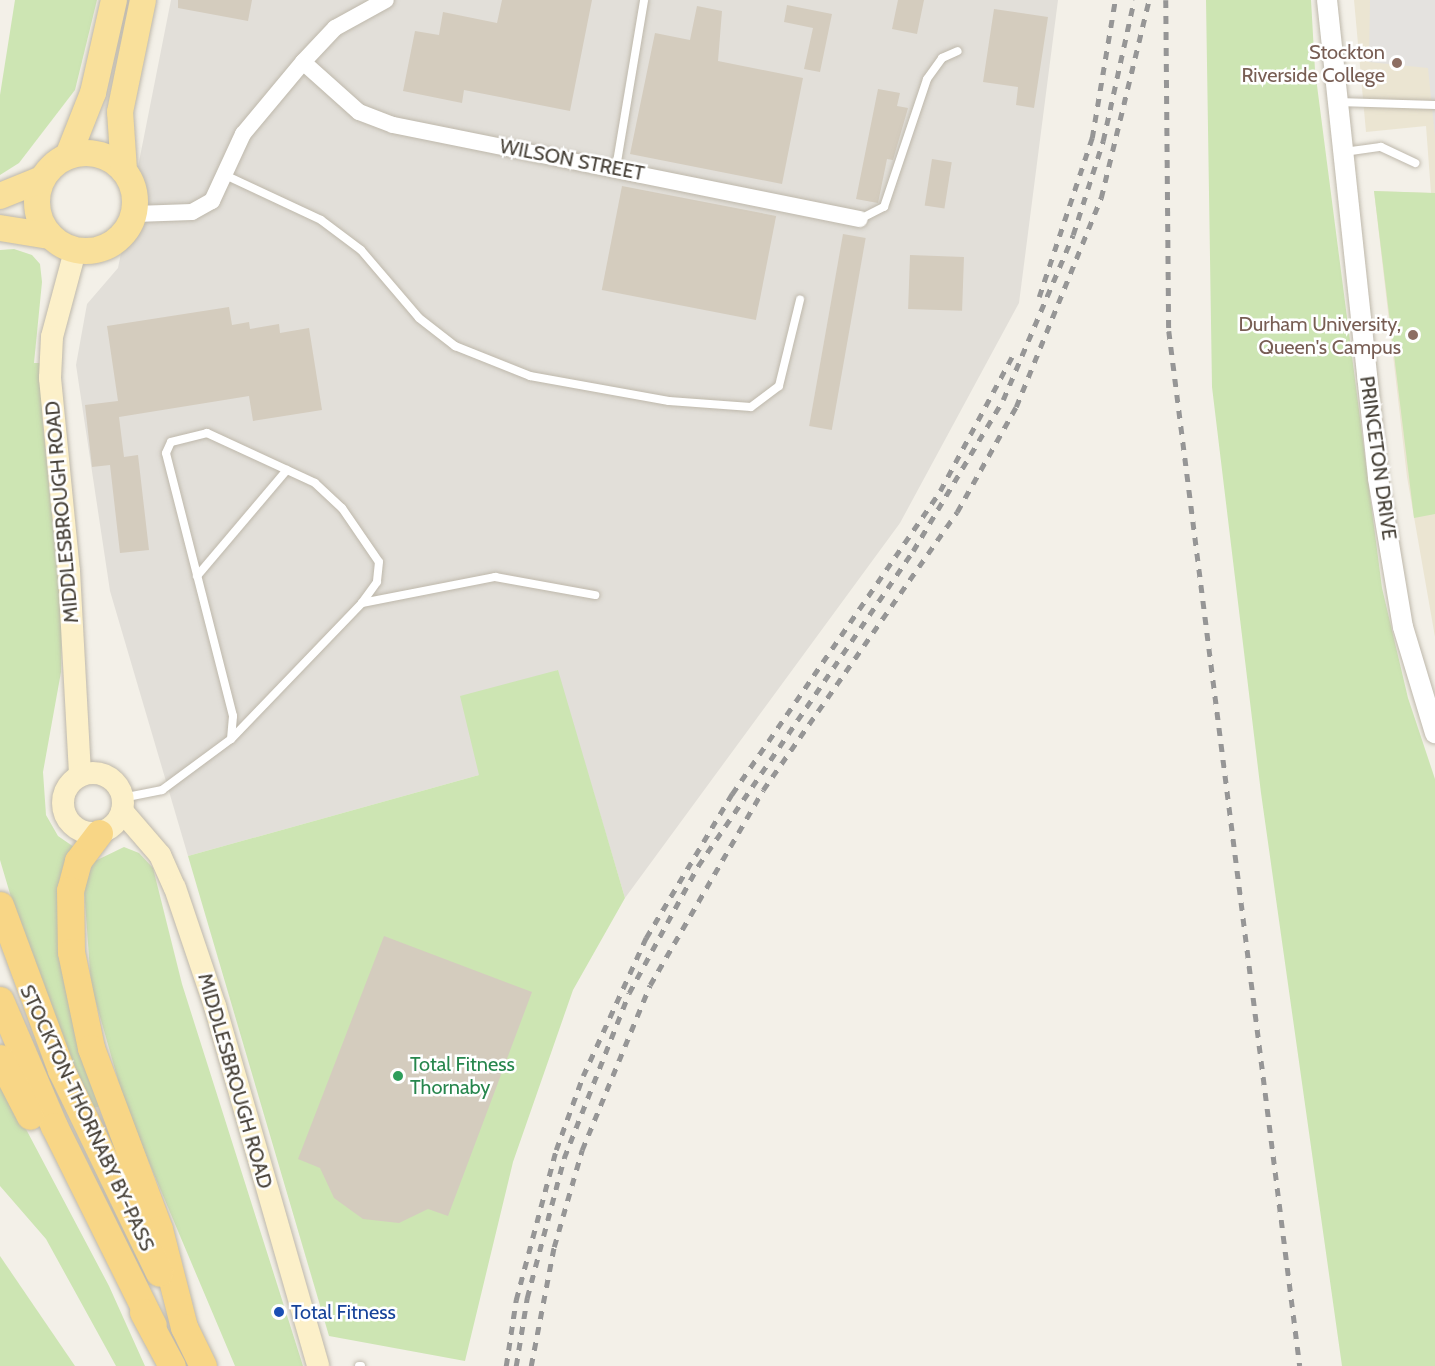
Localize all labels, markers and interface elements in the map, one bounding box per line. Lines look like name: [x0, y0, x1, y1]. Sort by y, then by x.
place label: Stockton Riverside College: [1241, 40, 1385, 87]
marker: Stockton Riverside College: [1390, 56, 1404, 70]
street label: WILSON STREET: [498, 134, 646, 186]
place label: Durham University, Queen's Campus: [1238, 312, 1401, 359]
marker: Durham University, Queen's Campus: [1406, 328, 1420, 342]
street label: PRINCETON DRIVE: [1355, 375, 1401, 541]
street label: MIDDLESBROUGH ROAD: [40, 400, 84, 624]
street label: MIDDLESBROUGH ROAD: [193, 970, 277, 1192]
street label: STOCKTON-THORNABY BY-PASS: [15, 981, 159, 1255]
place label: Total Fitness Thornaby: [410, 1052, 515, 1099]
marker: Total Fitness Thornaby: [391, 1069, 405, 1083]
place label: Total Fitness: [291, 1300, 396, 1324]
marker: Total Fitness: [272, 1305, 286, 1319]

